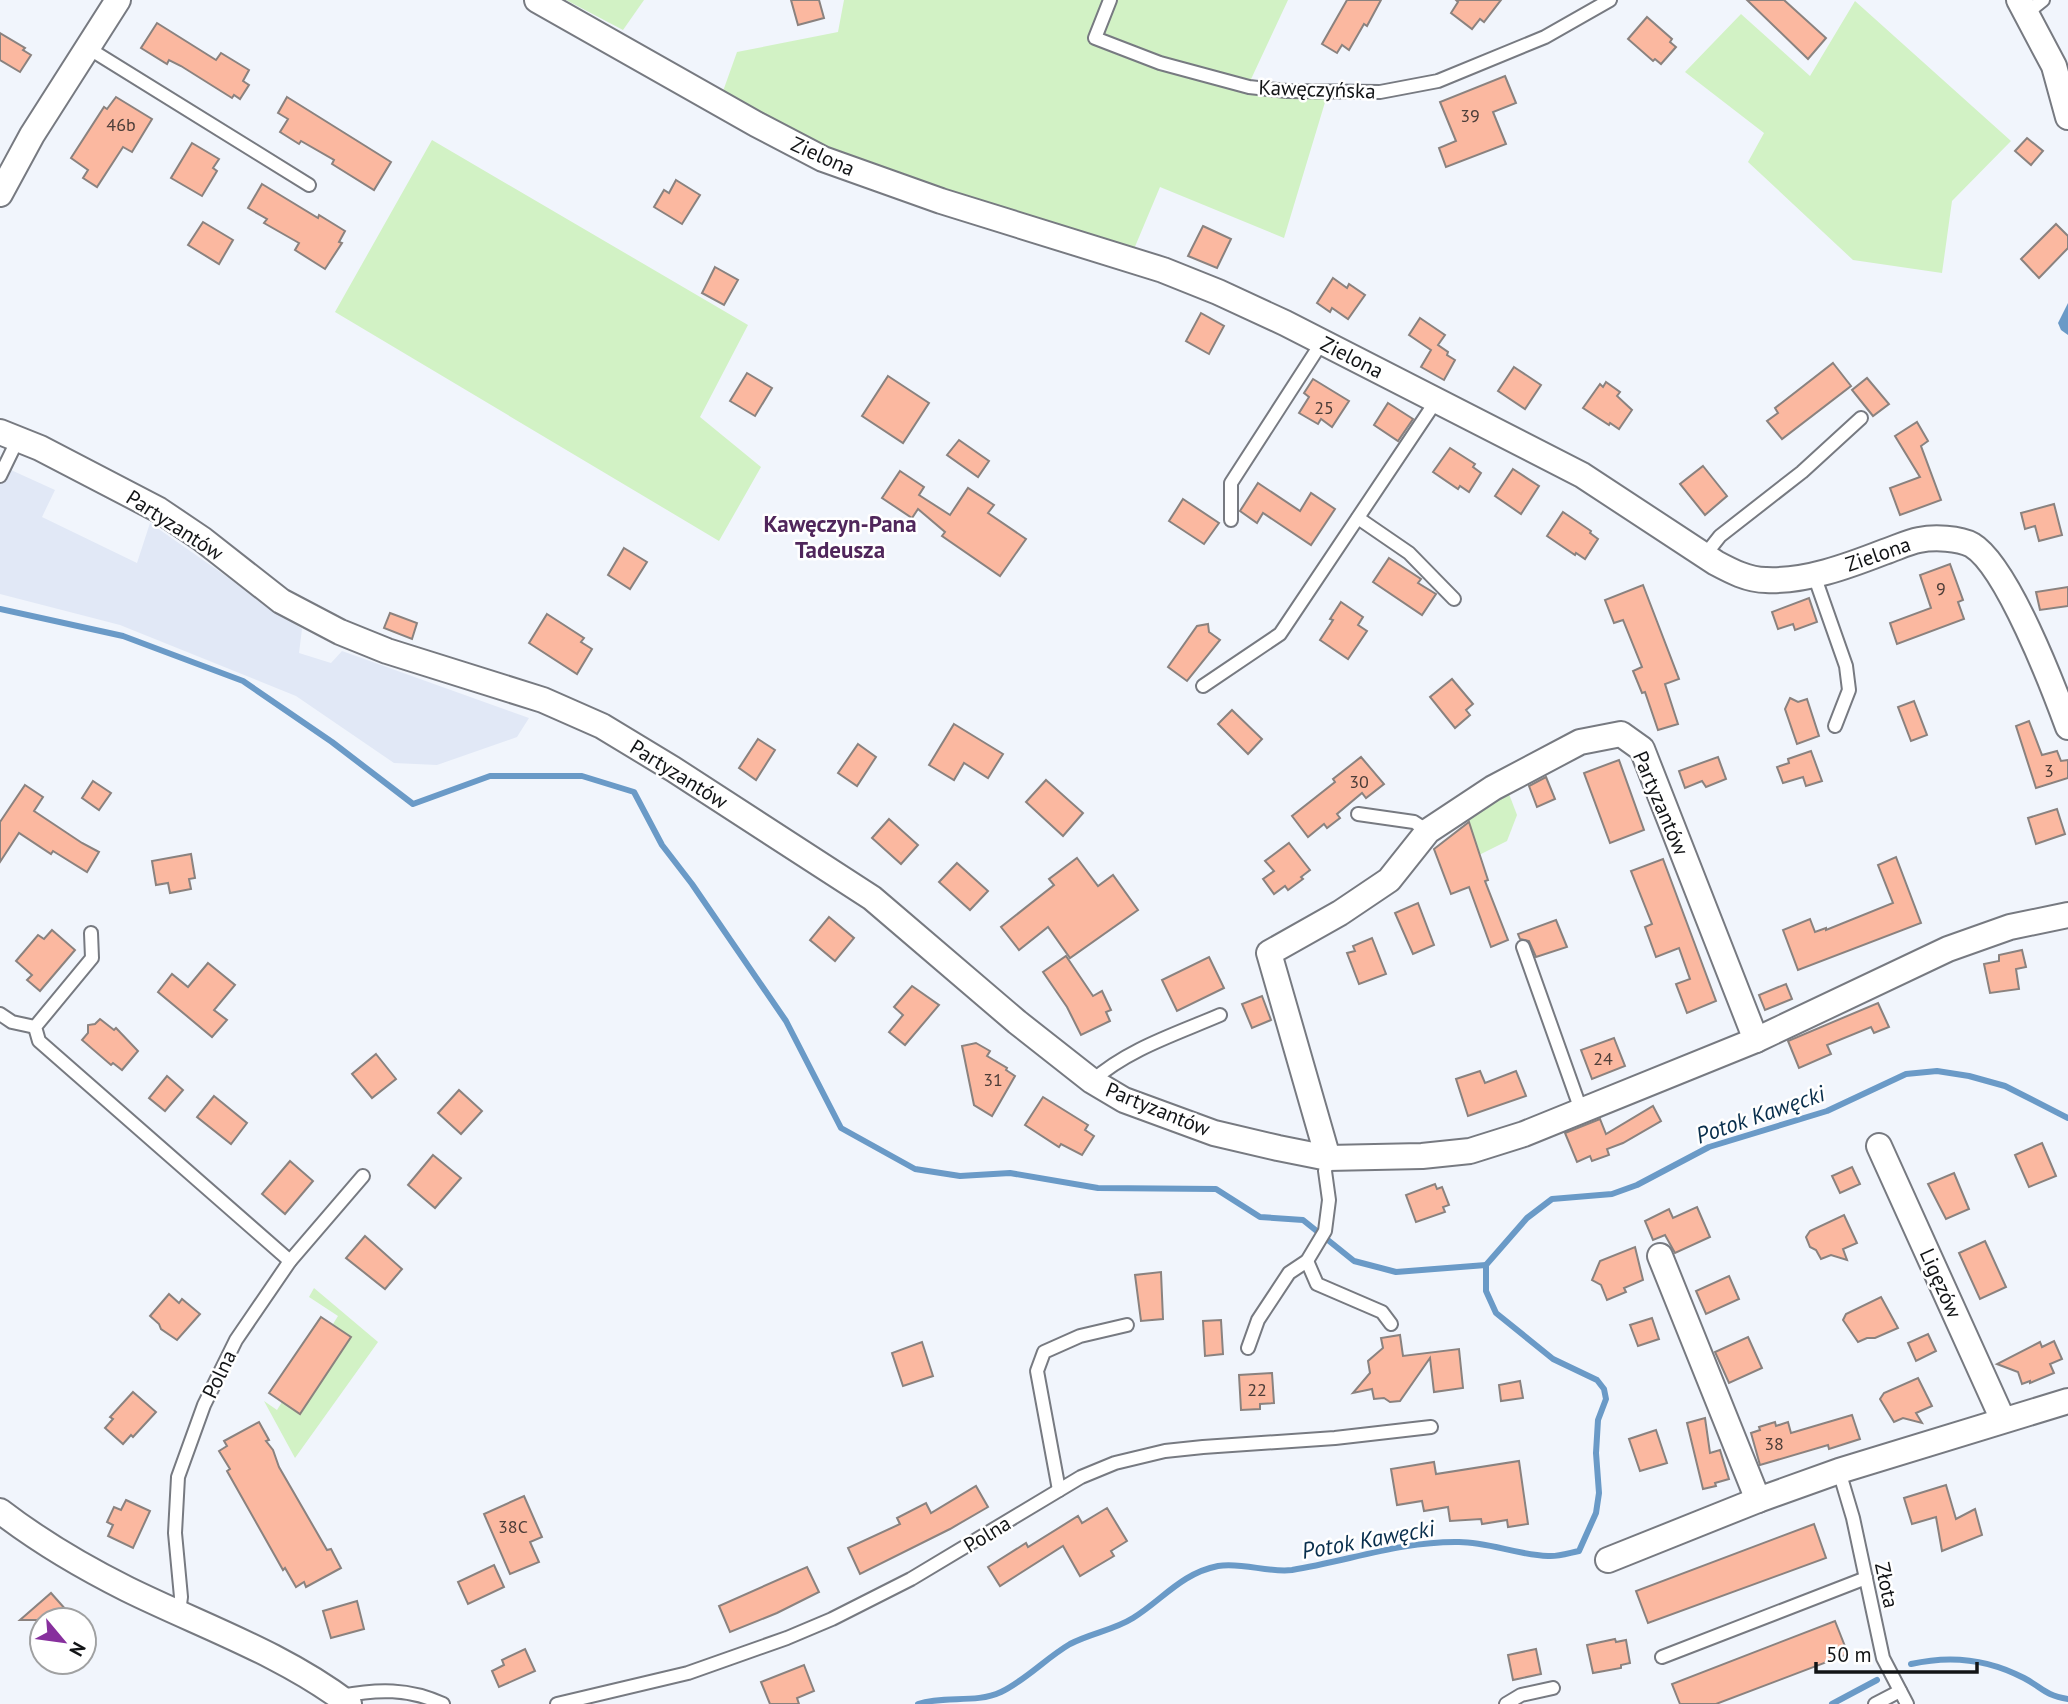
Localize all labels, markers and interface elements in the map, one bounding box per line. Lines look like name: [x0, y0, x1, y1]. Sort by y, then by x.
street label: Kawęczyńska: [1258, 73, 1376, 105]
house number: 39: [1460, 104, 1480, 127]
house number: 46b: [106, 113, 136, 136]
street label: Zielona: [787, 130, 859, 182]
street label: Zielona: [1316, 330, 1388, 384]
house number: 25: [1314, 396, 1334, 419]
street label: Partyzantów: [121, 484, 229, 567]
district label: Kawęczyn-Pana Tadeusza: [763, 509, 917, 564]
street label: Zielona: [1842, 530, 1914, 578]
house number: 9: [1936, 577, 1946, 600]
street label: Partyzantów: [625, 733, 733, 815]
street label: Partyzantów: [1627, 747, 1695, 860]
house number: 3: [2044, 759, 2054, 782]
house number: 30: [1349, 770, 1369, 793]
house number: 24: [1593, 1047, 1613, 1070]
house number: 31: [983, 1068, 1003, 1091]
street label: Partyzantów: [1102, 1076, 1215, 1142]
water label: Potok Kawęcki: [1692, 1078, 1829, 1150]
street label: Ligęzów: [1914, 1244, 1969, 1323]
street label: Polna: [196, 1345, 242, 1403]
house number: 22: [1247, 1378, 1267, 1401]
house number: 38: [1764, 1432, 1784, 1455]
street label: Polna: [958, 1509, 1016, 1559]
water label: Potok Kawęcki: [1299, 1513, 1438, 1565]
house number: 38C: [498, 1515, 528, 1538]
street label: Złota: [1869, 1560, 1905, 1610]
north arrow: [28, 1606, 98, 1676]
scale bar: [1816, 1630, 1977, 1674]
text: N: [64, 1638, 91, 1661]
text: 50 m: [1826, 1641, 1872, 1668]

